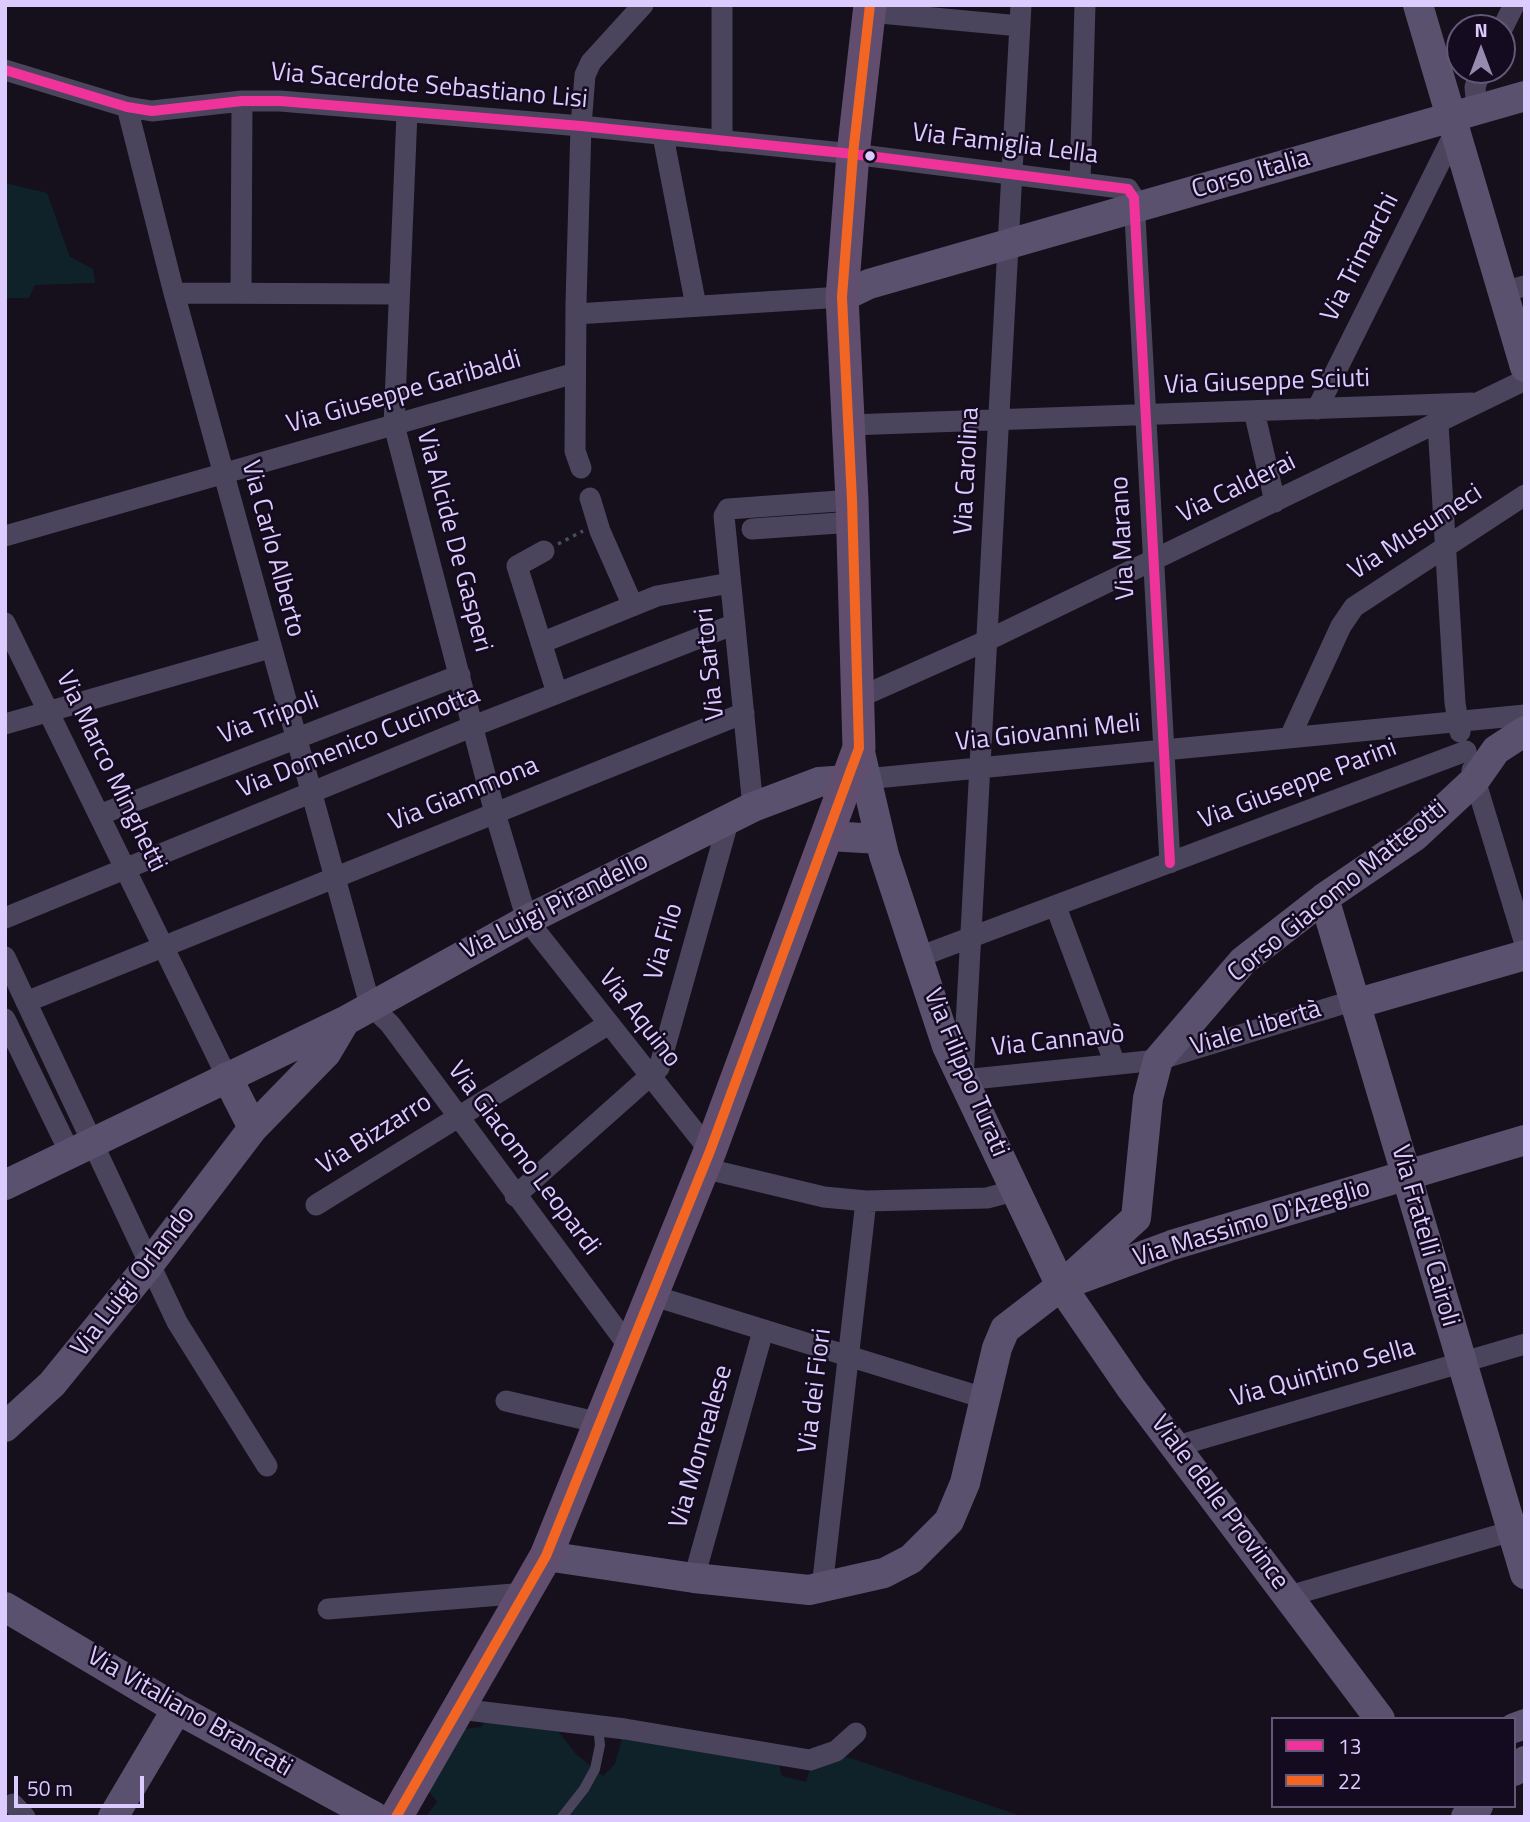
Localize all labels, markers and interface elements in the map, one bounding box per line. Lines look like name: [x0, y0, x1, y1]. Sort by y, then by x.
north arrow: [1446, 14, 1516, 84]
text: N: [1474, 15, 1488, 44]
street label: Via Sacerdote Sebastiano Lisi: [269, 58, 589, 116]
street label: Via Famiglia Lella: [910, 118, 1100, 172]
street label: Corso Italia: [1188, 143, 1314, 207]
unlabelled marker: [863, 149, 877, 163]
street label: Via Trimarchi: [1315, 188, 1407, 328]
street label: Via Giuseppe Garibaldi: [283, 345, 525, 441]
street label: Via Giuseppe Sciuti: [1163, 364, 1371, 402]
street label: Via Carolina: [949, 406, 987, 536]
street label: Via Alcide De Gasperi: [408, 426, 498, 656]
street label: Via Calderai: [1173, 447, 1301, 531]
street label: Via Carlo Alberto: [233, 457, 311, 641]
street label: Via Marano: [1105, 475, 1143, 601]
street label: Via Musumeci: [1343, 478, 1489, 588]
street label: Via Sartori: [690, 606, 732, 722]
street label: Via Marco Minghetti: [48, 666, 172, 878]
street label: Via Domenico Cucinotta: [233, 680, 485, 806]
street label: Via Tripoli: [214, 686, 324, 752]
street label: Via Giovanni Meli: [954, 709, 1142, 759]
street label: Via Giuseppe Parini: [1195, 733, 1401, 837]
street label: Via Giammona: [385, 751, 543, 839]
street label: Corso Giacomo Matteotti: [1222, 794, 1454, 990]
street label: Via Luigi Pirandello: [456, 846, 654, 968]
street label: Via Filo: [639, 900, 691, 984]
street label: Via Aquino: [591, 964, 687, 1074]
street label: Via Filippo Turati: [916, 984, 1014, 1162]
street label: Viale Libertà: [1187, 994, 1325, 1064]
street label: Via Cannavò: [990, 1020, 1126, 1064]
street label: Via Giacomo Leopardi: [440, 1056, 606, 1262]
street label: Via Bizzarro: [312, 1087, 438, 1183]
street label: Via Fratelli Cairoli: [1383, 1142, 1465, 1330]
street label: Via Massimo D'Azeglio: [1130, 1173, 1374, 1275]
street label: Via Luigi Orlando: [65, 1200, 203, 1364]
street label: Via dei Fiori: [793, 1327, 839, 1455]
street label: Via Quintino Sella: [1227, 1333, 1419, 1415]
street label: Via Monrealese: [664, 1362, 740, 1532]
street label: Viale delle Province: [1143, 1410, 1295, 1596]
street label: Via Vitaliano Brancati: [81, 1642, 297, 1784]
legend: [1271, 1717, 1516, 1808]
text: 13: [1338, 1730, 1362, 1762]
scale bar: [18, 1762, 147, 1806]
text: 22: [1338, 1765, 1362, 1797]
text: 50 m: [27, 1772, 73, 1804]

